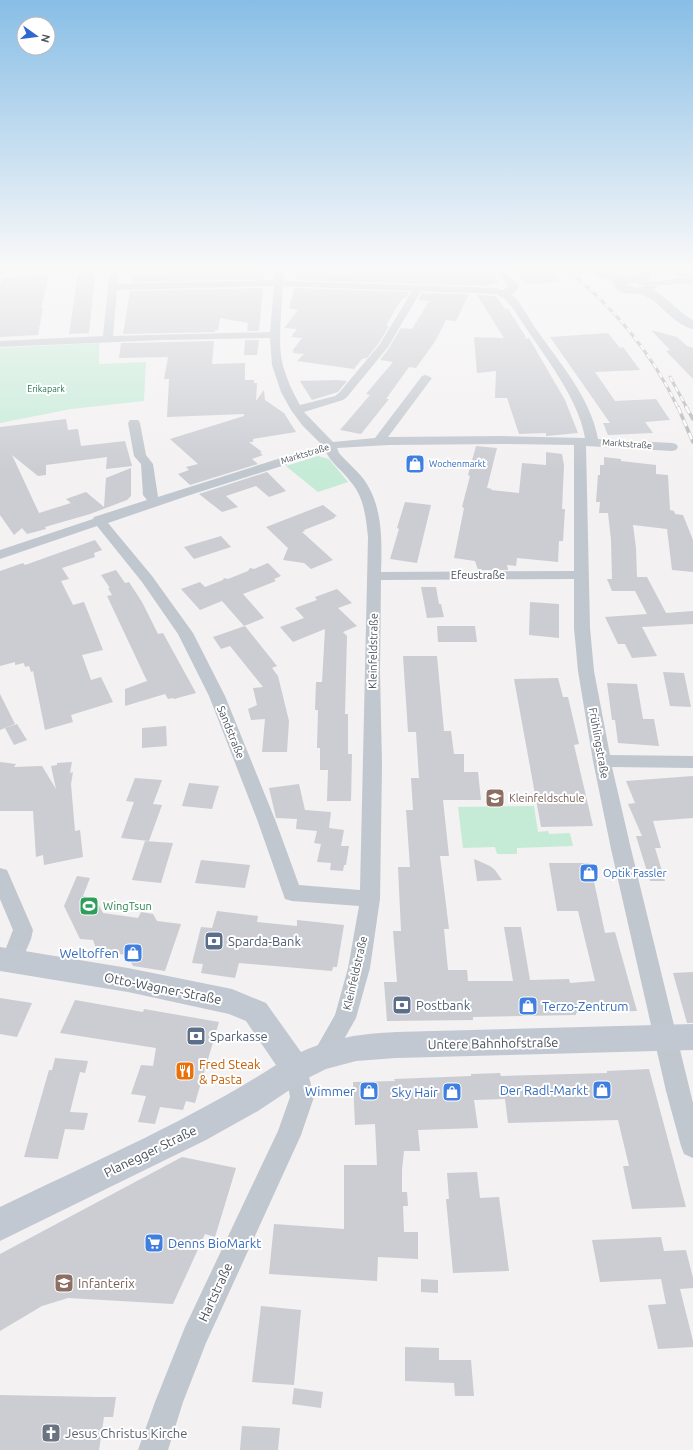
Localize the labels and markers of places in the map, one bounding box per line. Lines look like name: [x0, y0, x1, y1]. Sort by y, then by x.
shop icon: Wochenmarkt: [404, 453, 426, 475]
place label: Wochenmarkt: [429, 459, 486, 469]
school or university icon: Kleinfeldschule: [484, 787, 506, 809]
place label: Kleinfeldschule: [509, 792, 585, 804]
shop icon: Optik Fassler: [578, 862, 600, 884]
place label: Optik Fassler: [603, 867, 668, 879]
sports icon: WingTsun: [78, 895, 100, 917]
place label: WingTsun: [103, 900, 152, 912]
bank icon: Sparda-Bank: [203, 930, 225, 952]
place label: Sparda-Bank: [228, 934, 301, 948]
shop icon: Weltoffen: [122, 942, 144, 964]
place label: Weltoffen: [59, 946, 119, 960]
bank icon: Postbank: [391, 994, 413, 1016]
shop icon: Terzo-Zentrum: [517, 995, 539, 1017]
place label: Postbank: [416, 998, 471, 1012]
place label: Terzo-Zentrum: [542, 999, 629, 1013]
bank icon: Sparkasse: [185, 1025, 207, 1047]
place label: Sparkasse: [210, 1029, 268, 1043]
place label: Fred Steak & Pasta: [199, 1057, 261, 1086]
restaurant icon: Fred Steak & Pasta: [174, 1060, 196, 1082]
shop icon: Der Radl-Markt: [591, 1079, 613, 1101]
shop icon: Wimmer: [358, 1080, 380, 1102]
shop icon: Sky Hair: [441, 1081, 463, 1103]
place label: Der Radl-Markt: [500, 1083, 588, 1097]
place label: Wimmer: [305, 1084, 355, 1098]
place label: Sky Hair: [392, 1085, 438, 1099]
supermarket icon: Denns BioMarkt: [143, 1232, 165, 1254]
place label: Denns BioMarkt: [168, 1236, 261, 1250]
school or university icon: Infanterix: [53, 1272, 75, 1294]
place label: Infanterix: [78, 1276, 135, 1290]
church icon: Jesus Christus Kirche: [40, 1422, 62, 1444]
place label: Jesus Christus Kirche: [65, 1426, 187, 1440]

